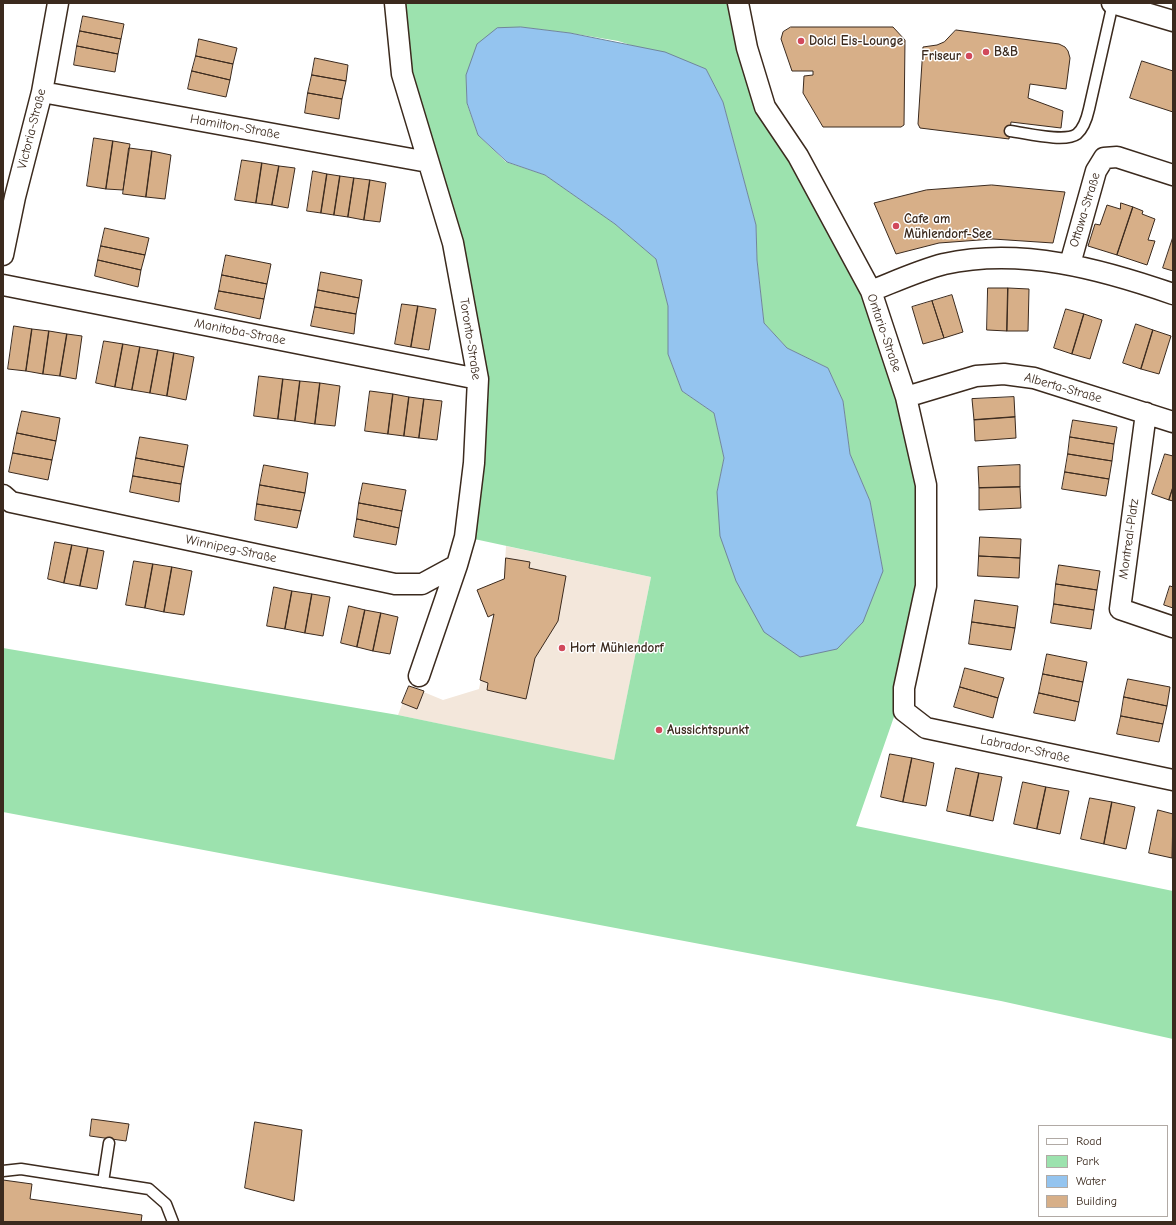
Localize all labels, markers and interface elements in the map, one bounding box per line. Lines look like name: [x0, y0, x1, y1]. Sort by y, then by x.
place label: Dolci Eis-Lounge: [809, 33, 903, 49]
marker: Dolci Eis-Lounge: [796, 36, 806, 46]
place label: B&B: [994, 44, 1018, 60]
marker: B&B: [981, 47, 991, 57]
place label: Friseur: [921, 48, 961, 64]
marker: Friseur: [964, 51, 974, 61]
street label: Victoria-Straße: [14, 87, 50, 171]
street label: Hamilton-Straße: [189, 111, 281, 143]
street label: Ottawa-Straße: [1066, 171, 1104, 249]
place label: Cafe am Mühlendorf-See: [904, 211, 992, 242]
marker: Cafe am Mühlendorf-See: [891, 221, 901, 231]
street label: Ontario-Straße: [863, 292, 905, 374]
street label: Toronto-Straße: [456, 297, 484, 381]
street label: Manitoba-Straße: [193, 315, 287, 349]
street label: Alberta-Straße: [1022, 369, 1104, 407]
street label: Montreal-Platz: [1116, 498, 1142, 580]
street label: Winnipeg-Straße: [184, 532, 278, 566]
place label: Hort Mühlendorf: [570, 640, 664, 656]
marker: Hort Mühlendorf: [557, 643, 567, 653]
place label: Aussichtspunkt: [667, 722, 749, 738]
marker: Aussichtspunkt: [654, 725, 664, 735]
street label: Labrador-Straße: [979, 732, 1071, 766]
legend: [1038, 1125, 1168, 1217]
text: Road: [1076, 1134, 1102, 1148]
text: Park: [1076, 1154, 1099, 1168]
text: Water: [1076, 1174, 1106, 1188]
text: Building: [1076, 1194, 1117, 1208]

